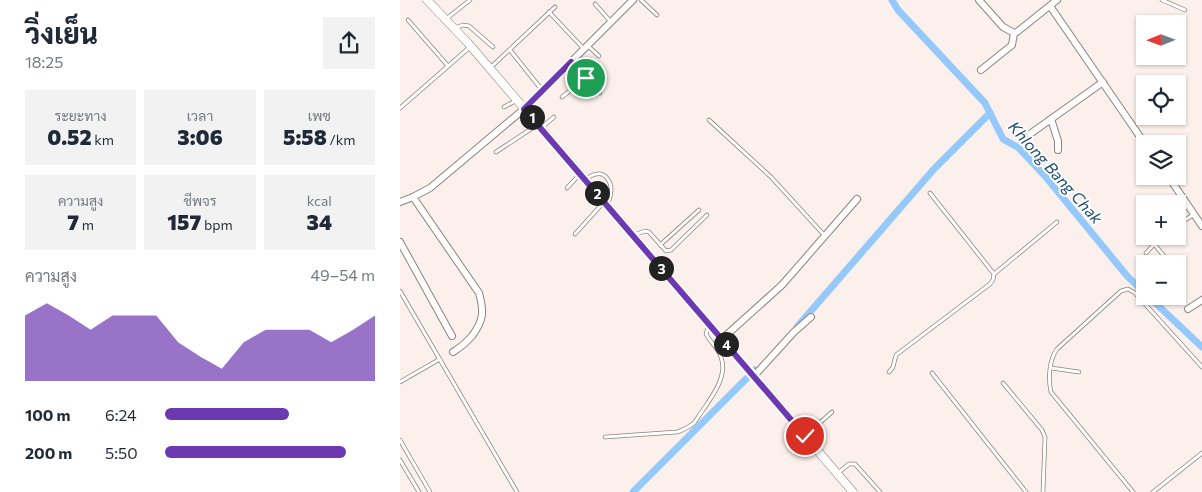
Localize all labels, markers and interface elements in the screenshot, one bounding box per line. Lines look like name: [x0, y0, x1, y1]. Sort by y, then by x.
north arrow: [1136, 15, 1186, 65]
map controls: [1136, 15, 1186, 305]
text: วิ่งเย็น: [25, 16, 98, 50]
button: share: [323, 17, 375, 69]
text: 18:25: [25, 52, 63, 71]
pin: [565, 57, 607, 99]
icon: arrive: [572, 64, 600, 92]
button: locate: [1136, 75, 1186, 125]
pin: 1: [520, 104, 544, 130]
text: ระยะทาง: [55, 107, 107, 124]
text: เวลา: [187, 107, 213, 124]
text: เพซ: [308, 107, 331, 124]
text: 1: [529, 109, 536, 126]
water label: Khlong Bang Chak: [1005, 117, 1107, 227]
text: 0.52: [47, 124, 92, 149]
text: 3:06: [177, 124, 223, 149]
text: 5:58: [283, 124, 327, 149]
text: km: [92, 131, 114, 148]
text: /km: [327, 131, 356, 148]
button: layers: [1136, 135, 1186, 185]
pin: 2: [584, 180, 610, 206]
text: 2: [594, 185, 601, 202]
text: ความสูง: [58, 192, 103, 209]
text: ชีพจร: [183, 192, 217, 209]
text: kcal: [307, 192, 332, 209]
button: +: [1136, 195, 1186, 245]
text: 7: [67, 209, 79, 234]
text: 157: [167, 209, 201, 234]
text: 34: [307, 209, 332, 234]
text: m: [79, 216, 94, 233]
text: bpm: [201, 216, 233, 233]
button: −: [1136, 255, 1186, 305]
pin: 3: [648, 256, 674, 280]
text: 3: [657, 260, 666, 277]
text: 49–54 m: [310, 265, 375, 284]
text: ความสูง: [25, 266, 77, 285]
pin: 4: [714, 332, 738, 356]
text: 4: [722, 336, 731, 353]
text: 100 m: [25, 405, 71, 424]
text: 6:24: [105, 405, 137, 424]
pin: [784, 415, 826, 457]
icon: check: [791, 422, 819, 450]
text: 200 m: [25, 443, 72, 462]
text: 5:50: [105, 443, 138, 462]

